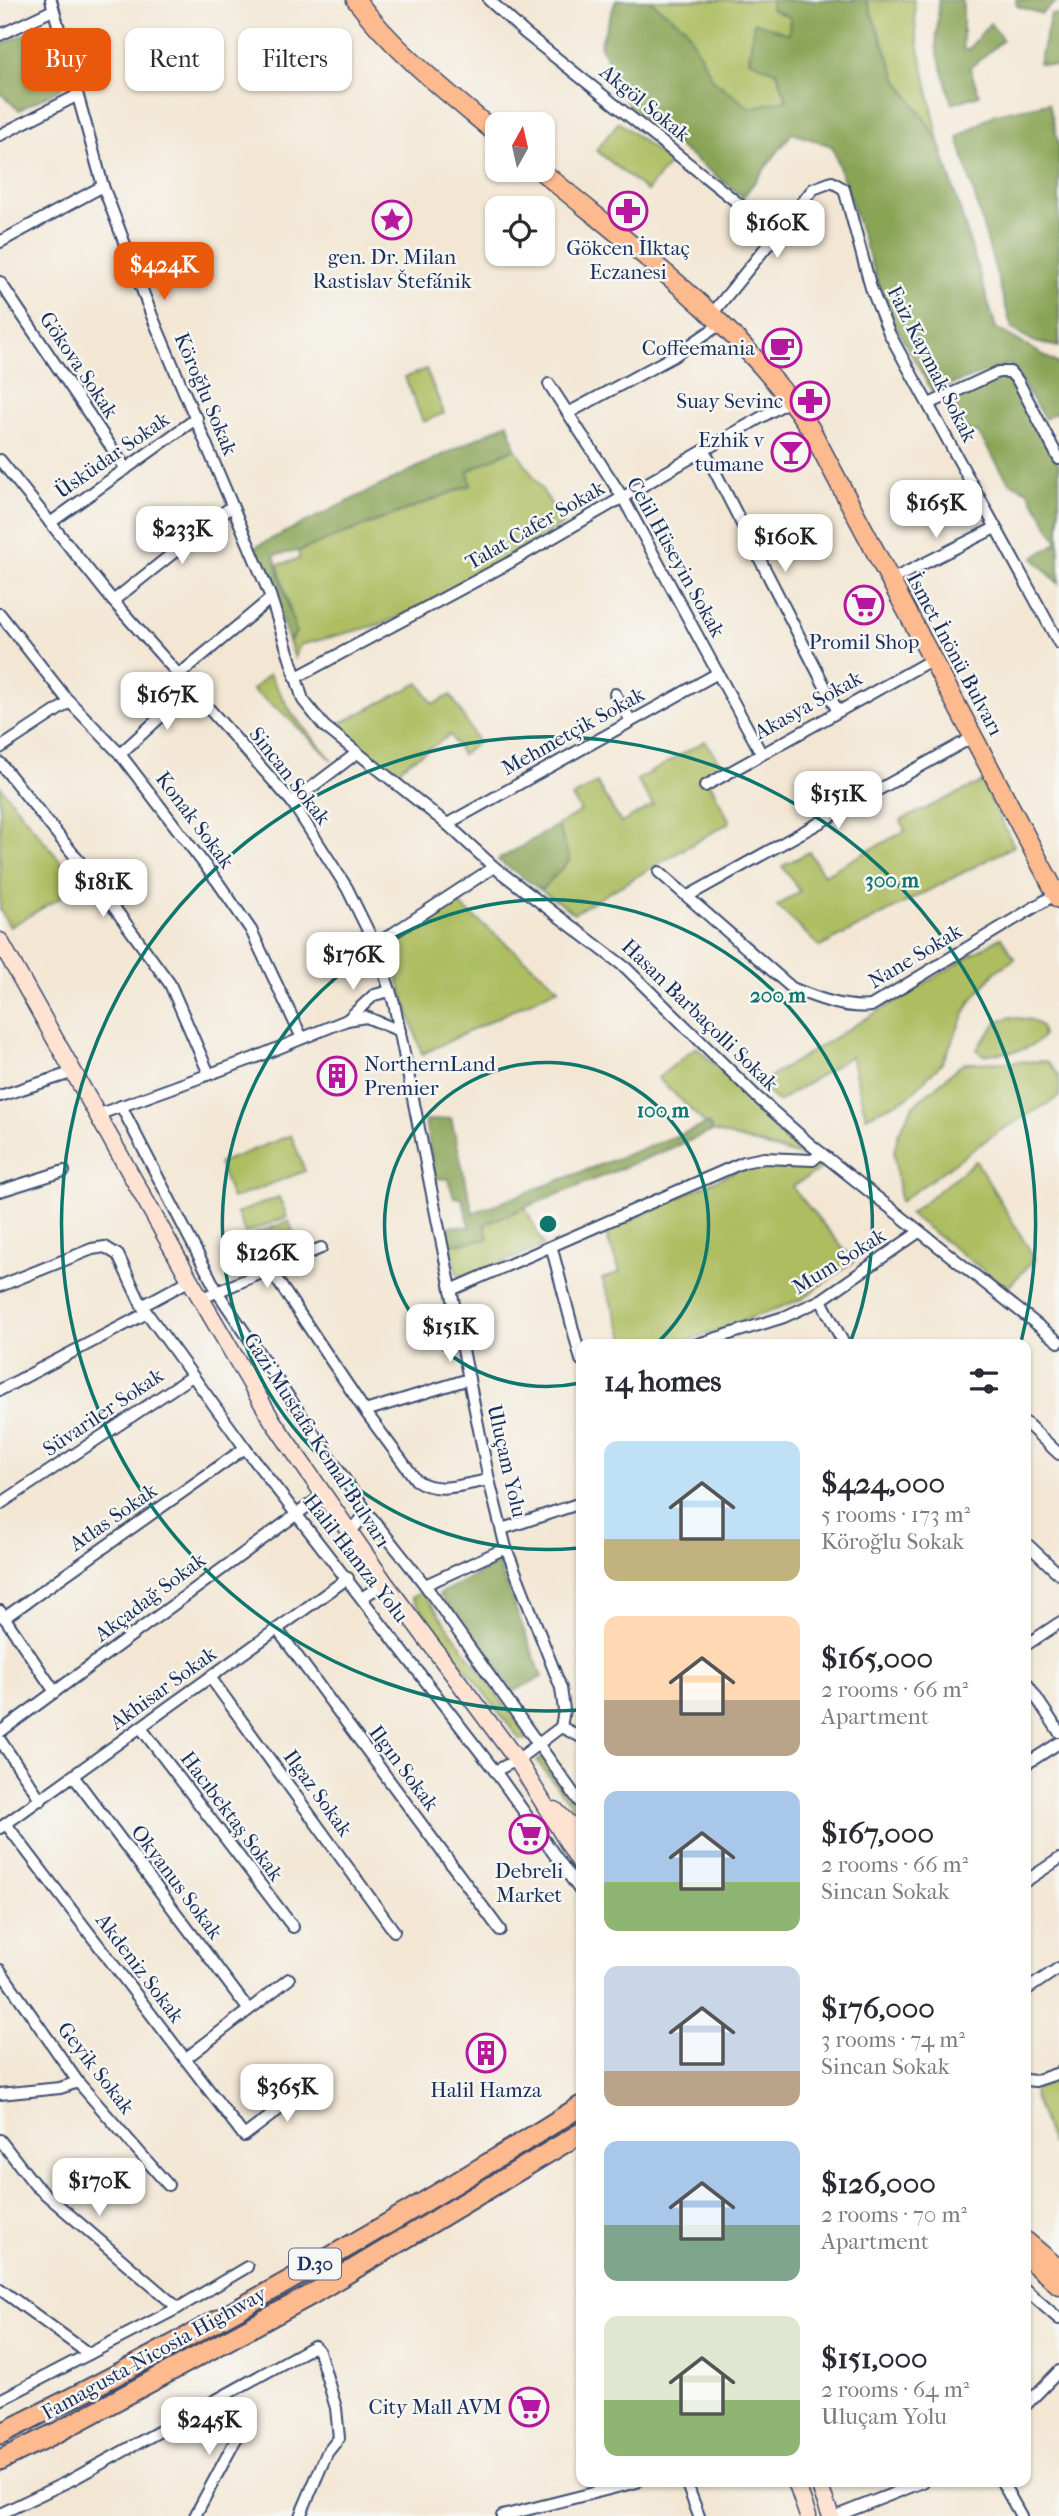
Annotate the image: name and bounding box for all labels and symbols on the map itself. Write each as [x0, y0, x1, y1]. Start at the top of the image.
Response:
street label: Akgöl Sokak [594, 59, 695, 147]
north arrow [485, 112, 555, 182]
pharmacy icon: Gökcen İlktaç Eczanesi [607, 190, 649, 232]
place icon: gen. Dr. Milan Rastislav Štefánik [371, 199, 413, 241]
pin: $160K [728, 201, 826, 260]
place label: Gökcen İlktaç Eczanesi [566, 236, 690, 284]
pin: $424K [115, 243, 213, 302]
place label: gen. Dr. Milan Rastislav Štefánik [312, 245, 472, 293]
street label: Faiz Kaymak Sokak [882, 282, 982, 446]
street label: Gökova Sokak [35, 307, 124, 423]
cafe icon: Coffeemania [761, 327, 803, 369]
street label: Köroğlu Sokak [169, 329, 243, 459]
place label: Coffeemania [642, 336, 755, 360]
pharmacy icon: Suay Sevinc [789, 380, 831, 422]
place label: Suay Sevinc [676, 389, 783, 413]
street label: Üsküdar Sokak [50, 407, 174, 503]
place label: Ezhik v tumane [695, 428, 764, 476]
bar icon: Ezhik v tumane [770, 431, 812, 473]
street label: Celil Hüseyin Sokak [622, 473, 730, 641]
street label: Talat Cafer Sokak [461, 475, 609, 575]
pin: $165K [887, 480, 985, 540]
pin: $233K [133, 506, 231, 566]
pin: $160K [736, 514, 834, 574]
street label: İsmet İnönü Bulvarı [902, 568, 1008, 740]
supermarket icon: Promil Shop [843, 584, 885, 626]
place label: Promil Shop [809, 630, 919, 654]
street label: Akasya Sokak [749, 665, 866, 745]
pin: $167K [118, 672, 216, 732]
street label: Mehmetçik Sokak [497, 682, 649, 780]
street label: Sincan Sokak [244, 722, 336, 830]
street label: Konak Sokak [151, 767, 239, 873]
pin: $151K [789, 772, 887, 831]
pin: $181K [54, 860, 152, 919]
text: 300 m [865, 868, 919, 892]
street label: Nane Sokak [864, 919, 966, 993]
pin: $176K [304, 932, 402, 992]
street label: Hasan Barbaçolli Sokak [617, 934, 783, 1096]
text: 200 m [750, 983, 807, 1007]
place label: NorthernLand Premier [364, 1052, 496, 1100]
building icon: NorthernLand Premier [316, 1055, 358, 1097]
text: 100 m [637, 1098, 690, 1122]
centre of rings [536, 1212, 560, 1236]
street label: Mum Sokak [788, 1223, 890, 1299]
pin: $126K [218, 1230, 316, 1290]
pin: $151K [401, 1304, 499, 1364]
street label: Gazi Mustafa Kemal Bulvarı [239, 1328, 395, 1552]
street label: Süvariler Sokak [38, 1363, 168, 1461]
street label: Uluçam Yolu [482, 1402, 532, 1520]
street label: Atlas Sokak [64, 1478, 162, 1556]
street label: Halil Hamza Yolu [298, 1489, 414, 1627]
street label: Akçadağ Sokak [89, 1547, 210, 1647]
street label: Akhisar Sokak [104, 1641, 221, 1735]
street label: Ilgın Sokak [364, 1721, 444, 1816]
street label: Ilgaz Sokak [279, 1745, 358, 1841]
street label: Hacıbektaş Sokak [175, 1746, 289, 1886]
supermarket icon: Debreli Market [508, 1813, 550, 1855]
street label: Okyanus Sokak [126, 1820, 228, 1944]
place label: Debreli Market [495, 1859, 563, 1907]
street label: Akdeniz Sokak [90, 1908, 189, 2028]
street label: Geyik Sokak [53, 2017, 139, 2119]
building icon: Halil Hamza [465, 2032, 507, 2074]
pin: $365K [238, 2064, 336, 2124]
place label: Halil Hamza [430, 2078, 542, 2102]
pin: $170K [50, 2158, 148, 2218]
road number: D.30 [289, 2248, 341, 2280]
street label: Famagusta-Nicosia Highway [38, 2281, 271, 2425]
supermarket icon: City Mall AVM [508, 2386, 550, 2428]
place label: City Mall AVM [368, 2395, 502, 2419]
pin: $245K [160, 2398, 258, 2457]

